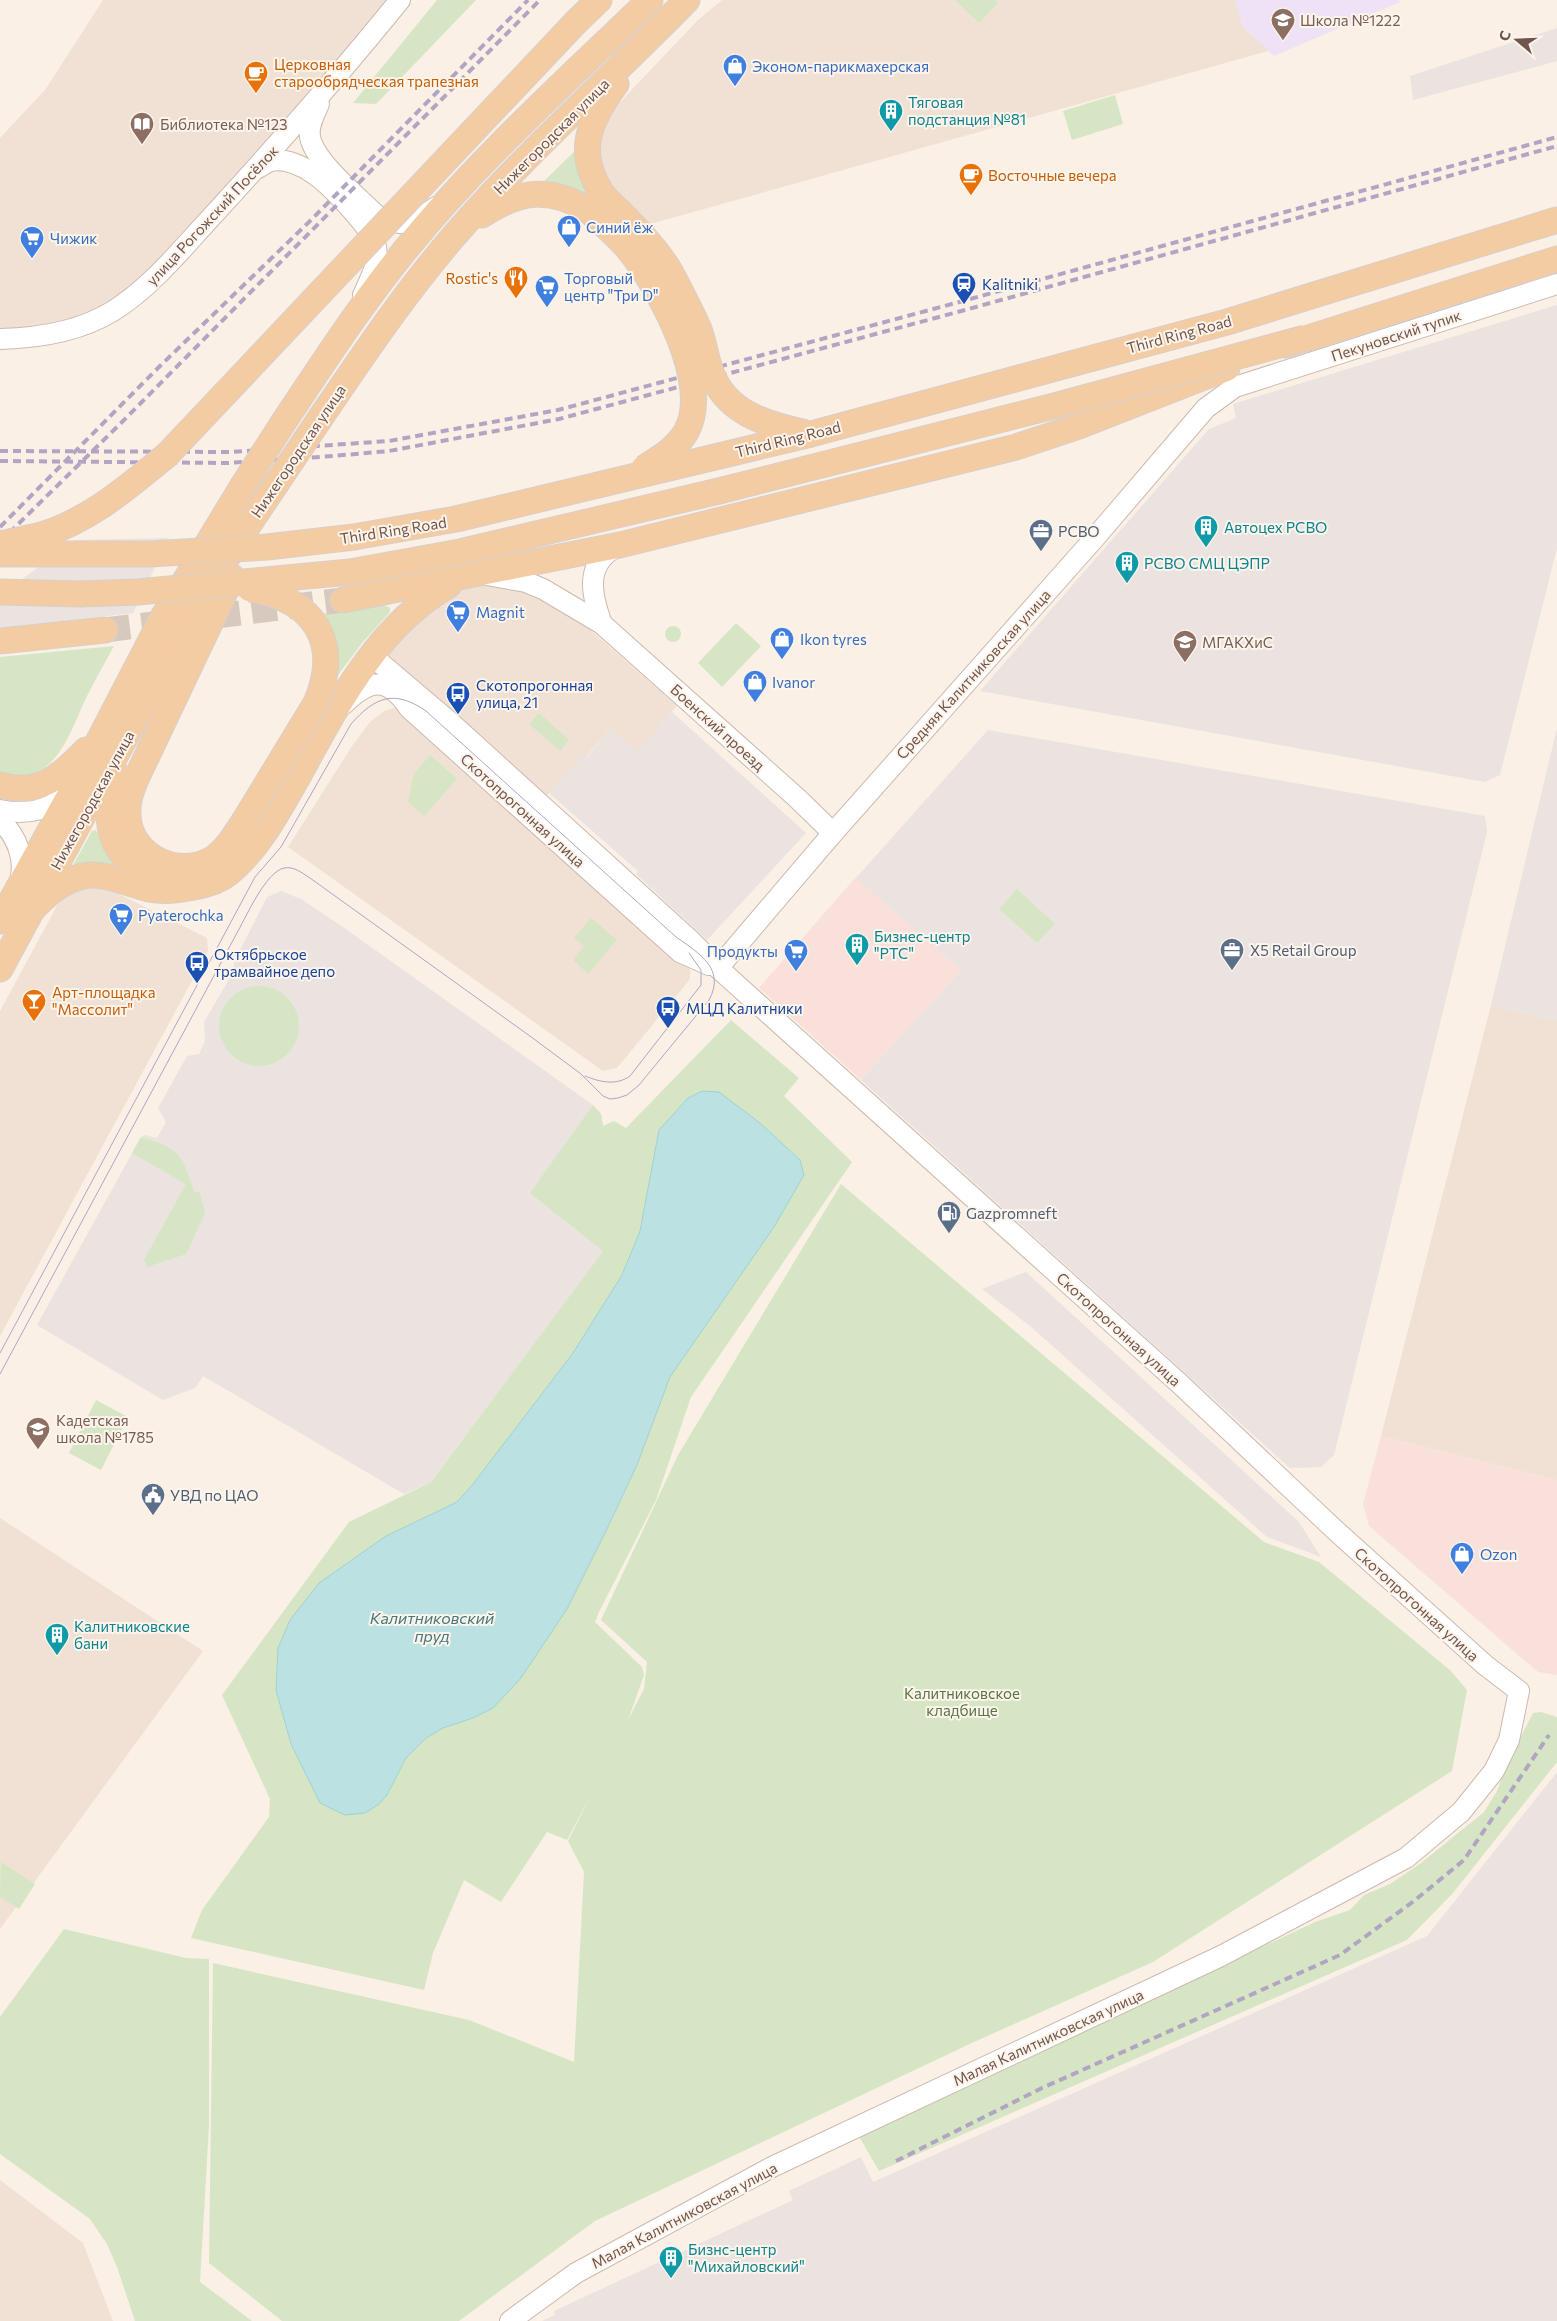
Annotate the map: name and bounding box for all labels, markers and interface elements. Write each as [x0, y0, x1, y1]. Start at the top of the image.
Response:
school or university icon: Школа №1222 [1270, 7, 1296, 41]
place label: Школа №1222 [1300, 11, 1400, 29]
north arrow [1492, 15, 1542, 65]
text: С [1495, 28, 1514, 43]
shop icon: Эконом-парикмахерская [722, 53, 748, 87]
place label: Церковная старообрядческая трапезная [274, 55, 479, 90]
place label: Эконом-парикмахерская [752, 57, 929, 75]
cafe icon: Церковная старообрядческая трапезная [243, 60, 269, 94]
street label: Нижегородская улица [489, 74, 613, 198]
place label: Тяговая подстанция №81 [908, 93, 1026, 128]
building icon: Тяговая подстанция №81 [878, 98, 904, 132]
library icon: Библиотека №123 [129, 111, 155, 145]
place label: Библиотека №123 [160, 115, 288, 133]
street label: улица Рогожский Посёлок [142, 141, 282, 289]
cafe icon: Восточные вечера [958, 162, 984, 196]
place label: Восточные вечера [988, 166, 1116, 184]
shop icon: Синий ёж [556, 214, 582, 248]
place label: Синий ёж [586, 218, 653, 236]
supermarket icon: Чижик [19, 225, 45, 259]
place label: Чижик [50, 229, 97, 247]
restaurant icon: Rostic's [503, 265, 529, 299]
place label: Rostic's [446, 269, 498, 287]
place label: Торговый центр "Три D" [564, 269, 659, 304]
station icon: Kalitniki [951, 271, 977, 305]
supermarket icon: Торговый центр "Три D" [534, 274, 560, 308]
place label: Kalitniki [982, 275, 1038, 293]
street label: Пекуновский тупик [1329, 305, 1463, 365]
street label: Third Ring Road [1125, 311, 1233, 357]
street label: Нижегородская улица [247, 381, 349, 521]
street label: Third Ring Road [733, 417, 843, 461]
street label: Third Ring Road [338, 513, 448, 547]
building icon: Автоцех РСВО [1193, 514, 1219, 548]
office icon: РСВО [1028, 518, 1054, 552]
place label: Автоцех РСВО [1224, 518, 1327, 536]
place label: РСВО [1058, 522, 1100, 540]
building icon: РСВО СМЦ ЦЭПР [1114, 550, 1140, 584]
place label: РСВО СМЦ ЦЭПР [1144, 554, 1270, 572]
street label: Средняя Калитниковская улица [892, 586, 1054, 762]
supermarket icon: Magnit [445, 599, 471, 633]
place label: Magnit [476, 603, 525, 621]
shop icon: Ikon tyres [769, 626, 795, 660]
school or university icon: МГАКХиС [1172, 629, 1198, 663]
place label: Ikon tyres [800, 630, 867, 648]
place label: МГАКХиС [1202, 633, 1273, 651]
shop icon: Ivanor [742, 669, 768, 703]
place label: Ivanor [772, 673, 815, 691]
place label: Скотопрогонная улица, 21 [476, 676, 593, 711]
street label: Боенский проезд [667, 680, 769, 774]
bus stop icon: Скотопрогонная улица, 21 [445, 681, 471, 715]
street label: Нижегородская улица [46, 727, 138, 873]
street label: Скотопрогонная улица [457, 749, 589, 871]
supermarket icon: Pyaterochka [108, 902, 134, 936]
place label: Pyaterochka [138, 906, 224, 924]
place label: Бизнес-центр "РТС" [874, 927, 970, 962]
building icon: Бизнес-центр "РТС" [844, 932, 870, 966]
office icon: X5 Retail Group [1219, 937, 1245, 971]
supermarket icon: Продукты [783, 938, 809, 972]
place label: X5 Retail Group [1250, 941, 1357, 959]
place label: Продукты [707, 942, 778, 960]
place label: Октябрьское трамвайное депо [214, 945, 335, 980]
bus stop icon: Октябрьское трамвайное депо [184, 950, 210, 984]
place label: Арт-площадка "Массолит" [52, 983, 156, 1018]
bar icon: Арт-площадка "Массолит" [21, 988, 47, 1022]
bus stop icon: МЦД Калитники [655, 995, 681, 1029]
place label: МЦД Калитники [686, 999, 803, 1017]
fuel station icon: Gazpromneft [936, 1200, 962, 1234]
place label: Gazpromneft [966, 1204, 1057, 1222]
street label: Скотопрогонная улица [1053, 1268, 1185, 1390]
place label: Кадетская школа №1785 [56, 1411, 154, 1446]
school or university icon: Кадетская школа №1785 [25, 1416, 51, 1450]
public building icon: УВД по ЦАО [140, 1482, 166, 1516]
place label: УВД по ЦАО [170, 1486, 258, 1504]
shop icon: Ozon [1449, 1541, 1475, 1575]
street label: Скотопрогонная улица [1351, 1543, 1483, 1665]
place label: Ozon [1480, 1545, 1517, 1563]
water label: Калитниковский пруд [370, 1608, 494, 1645]
place label: Калитниковские бани [74, 1617, 190, 1652]
building icon: Калитниковские бани [44, 1622, 70, 1656]
park label: Калитниковское кладбище [904, 1684, 1020, 1719]
street label: Малая Калитниковская улица [950, 1985, 1146, 2089]
street label: Малая Калитниковская улица [588, 2158, 780, 2272]
place label: Бизнс-центр "Михайловский" [688, 2240, 805, 2275]
building icon: Бизнс-центр "Михайловский" [658, 2245, 684, 2279]

